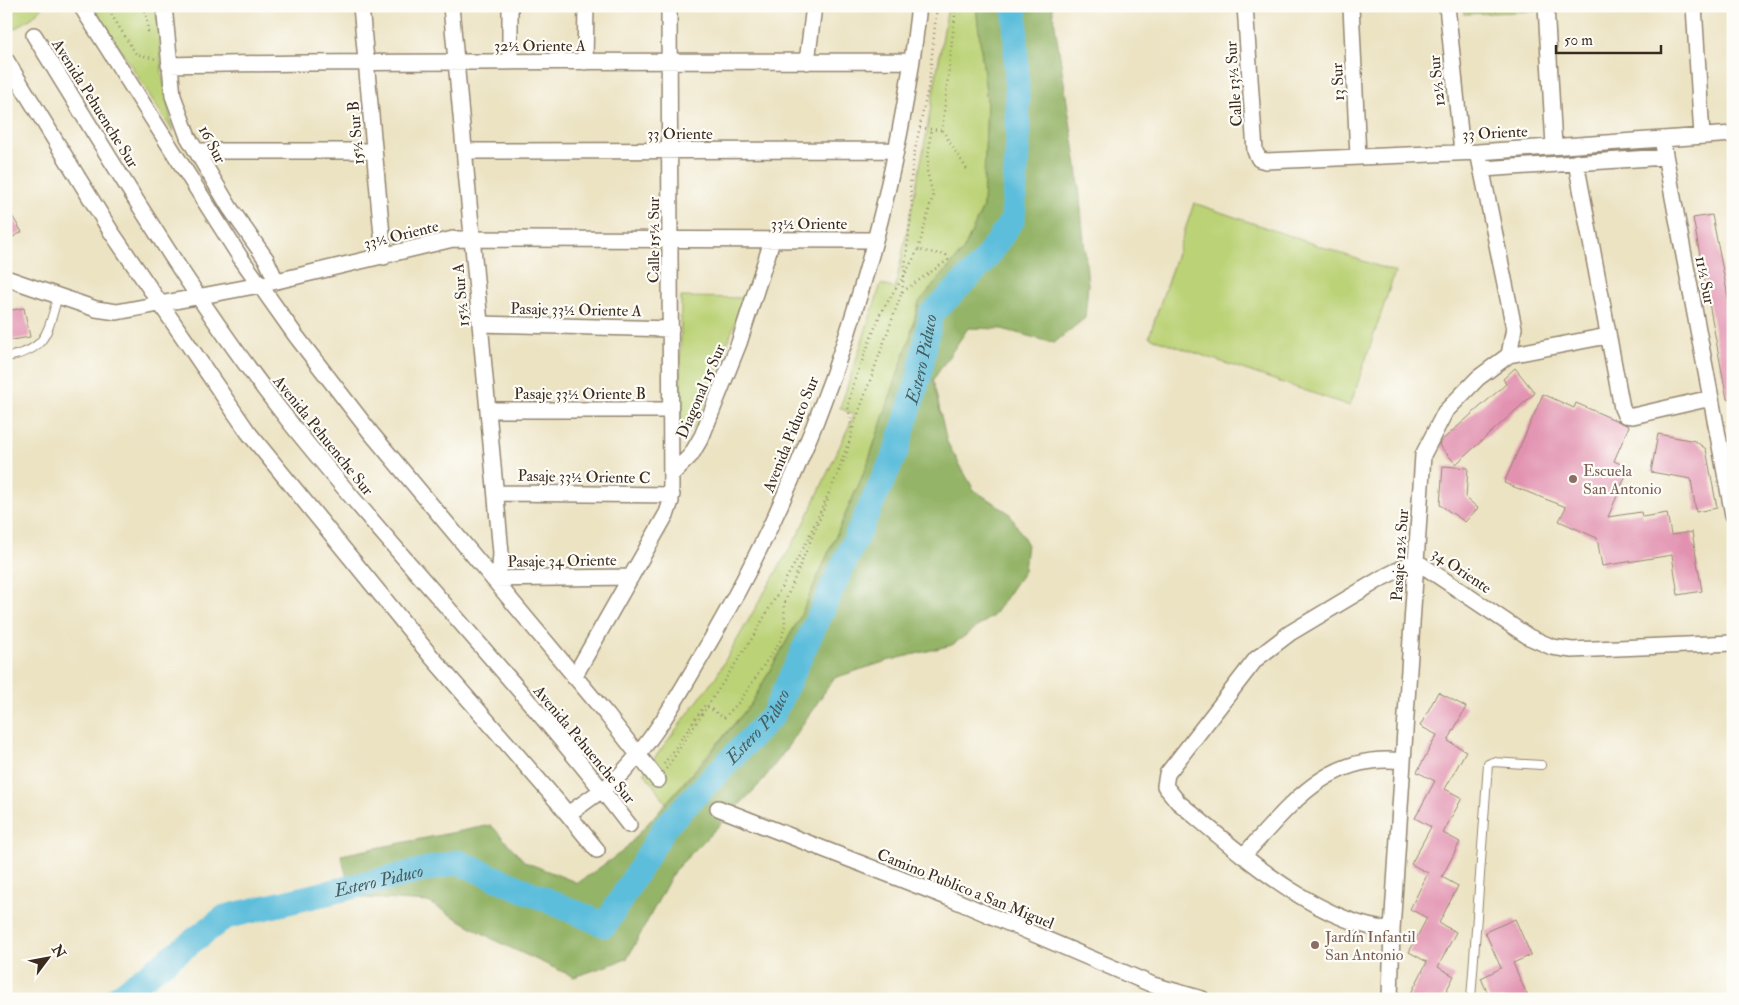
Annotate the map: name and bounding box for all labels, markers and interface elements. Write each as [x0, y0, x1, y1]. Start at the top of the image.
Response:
scale bar [1556, 22, 1662, 54]
text: 50 m [1564, 31, 1593, 50]
street label: Avenida Pehuenche Sur [47, 34, 143, 172]
street label: 32½ Oriente A [494, 36, 586, 56]
street label: Calle 13½ Sur [1221, 40, 1247, 127]
street label: 12½ Sur [1424, 54, 1450, 107]
street label: 13 Sur [1327, 62, 1349, 102]
street label: 15½ Sur B [343, 100, 369, 166]
street label: 33 Oriente [1462, 121, 1529, 145]
street label: 16 Sur [194, 122, 230, 167]
street label: 33 Oriente [647, 124, 713, 144]
street label: Calle 15½ Sur [644, 197, 664, 283]
street label: 33½ Oriente [771, 214, 848, 234]
street label: 33½ Oriente [362, 216, 441, 254]
street label: 11½ Sur [1691, 254, 1720, 306]
street label: 15½ Sur A [448, 262, 474, 327]
street label: Pasaje 33½ Oriente A [510, 299, 642, 321]
water label: Estero Piduco [900, 312, 943, 408]
street label: Diagonal 15 Sur [672, 341, 730, 442]
street label: Avenida Pehuenche Sur [268, 371, 378, 500]
street label: Avenida Piduco Sur [758, 373, 823, 496]
street label: Pasaje 33½ Oriente B [514, 384, 646, 404]
place label: Escuela San Antonio [1583, 461, 1662, 499]
street label: Pasaje 33½ Oriente C [517, 466, 651, 488]
marker: Escuela San Antonio [1567, 473, 1579, 485]
street label: Pasaje 12½ Sur [1387, 508, 1413, 602]
street label: 34 Oriente [1428, 544, 1495, 598]
street label: Pasaje 34 Oriente [507, 550, 617, 572]
street label: Avenida Pehuenche Sur [528, 681, 640, 808]
water label: Estero Piduco [720, 685, 796, 770]
street label: Camino Publico a San Miguel [874, 844, 1057, 934]
water label: Estero Piduco [331, 860, 426, 903]
place label: Jardín Infantil San Antonio [1324, 927, 1416, 965]
north arrow [22, 932, 72, 982]
marker: Jardín Infantil San Antonio [1309, 939, 1321, 951]
text: N [48, 941, 69, 962]

